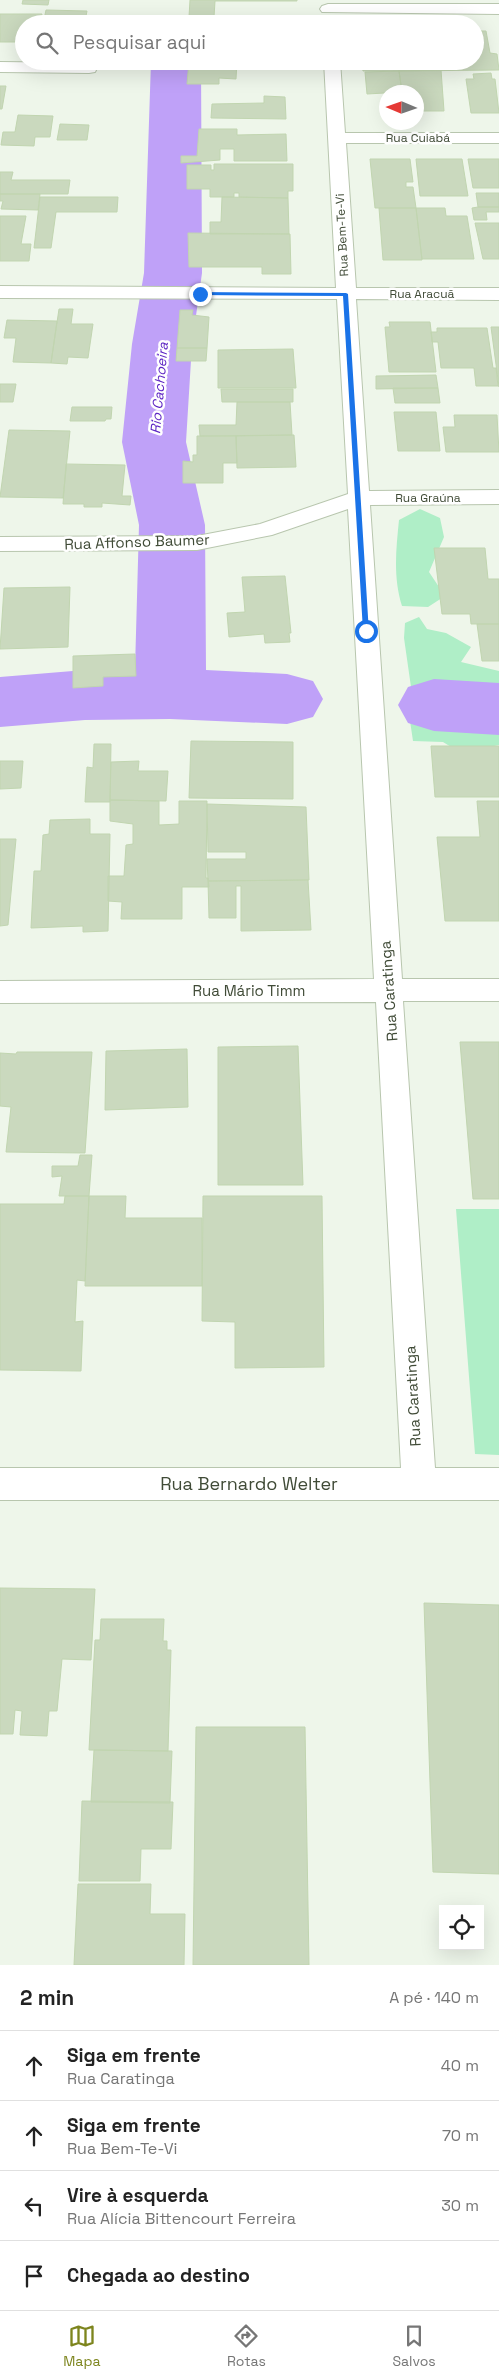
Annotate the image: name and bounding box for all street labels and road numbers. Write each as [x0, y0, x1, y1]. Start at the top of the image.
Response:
street label: Rua Cuiabá [386, 130, 450, 146]
street label: Rua Bem-Te-Vi [332, 193, 352, 277]
street label: Rua Aracuã [390, 286, 454, 302]
street label: Rua Graúna [395, 490, 461, 506]
street label: Rua Affonso Baumer [64, 529, 210, 554]
street label: Rua Caratinga [375, 940, 401, 1042]
street label: Rua Mário Timm [193, 981, 305, 1000]
street label: Rua Caratinga [400, 1345, 425, 1447]
street label: Rua Bernardo Welter [160, 1472, 338, 1495]

